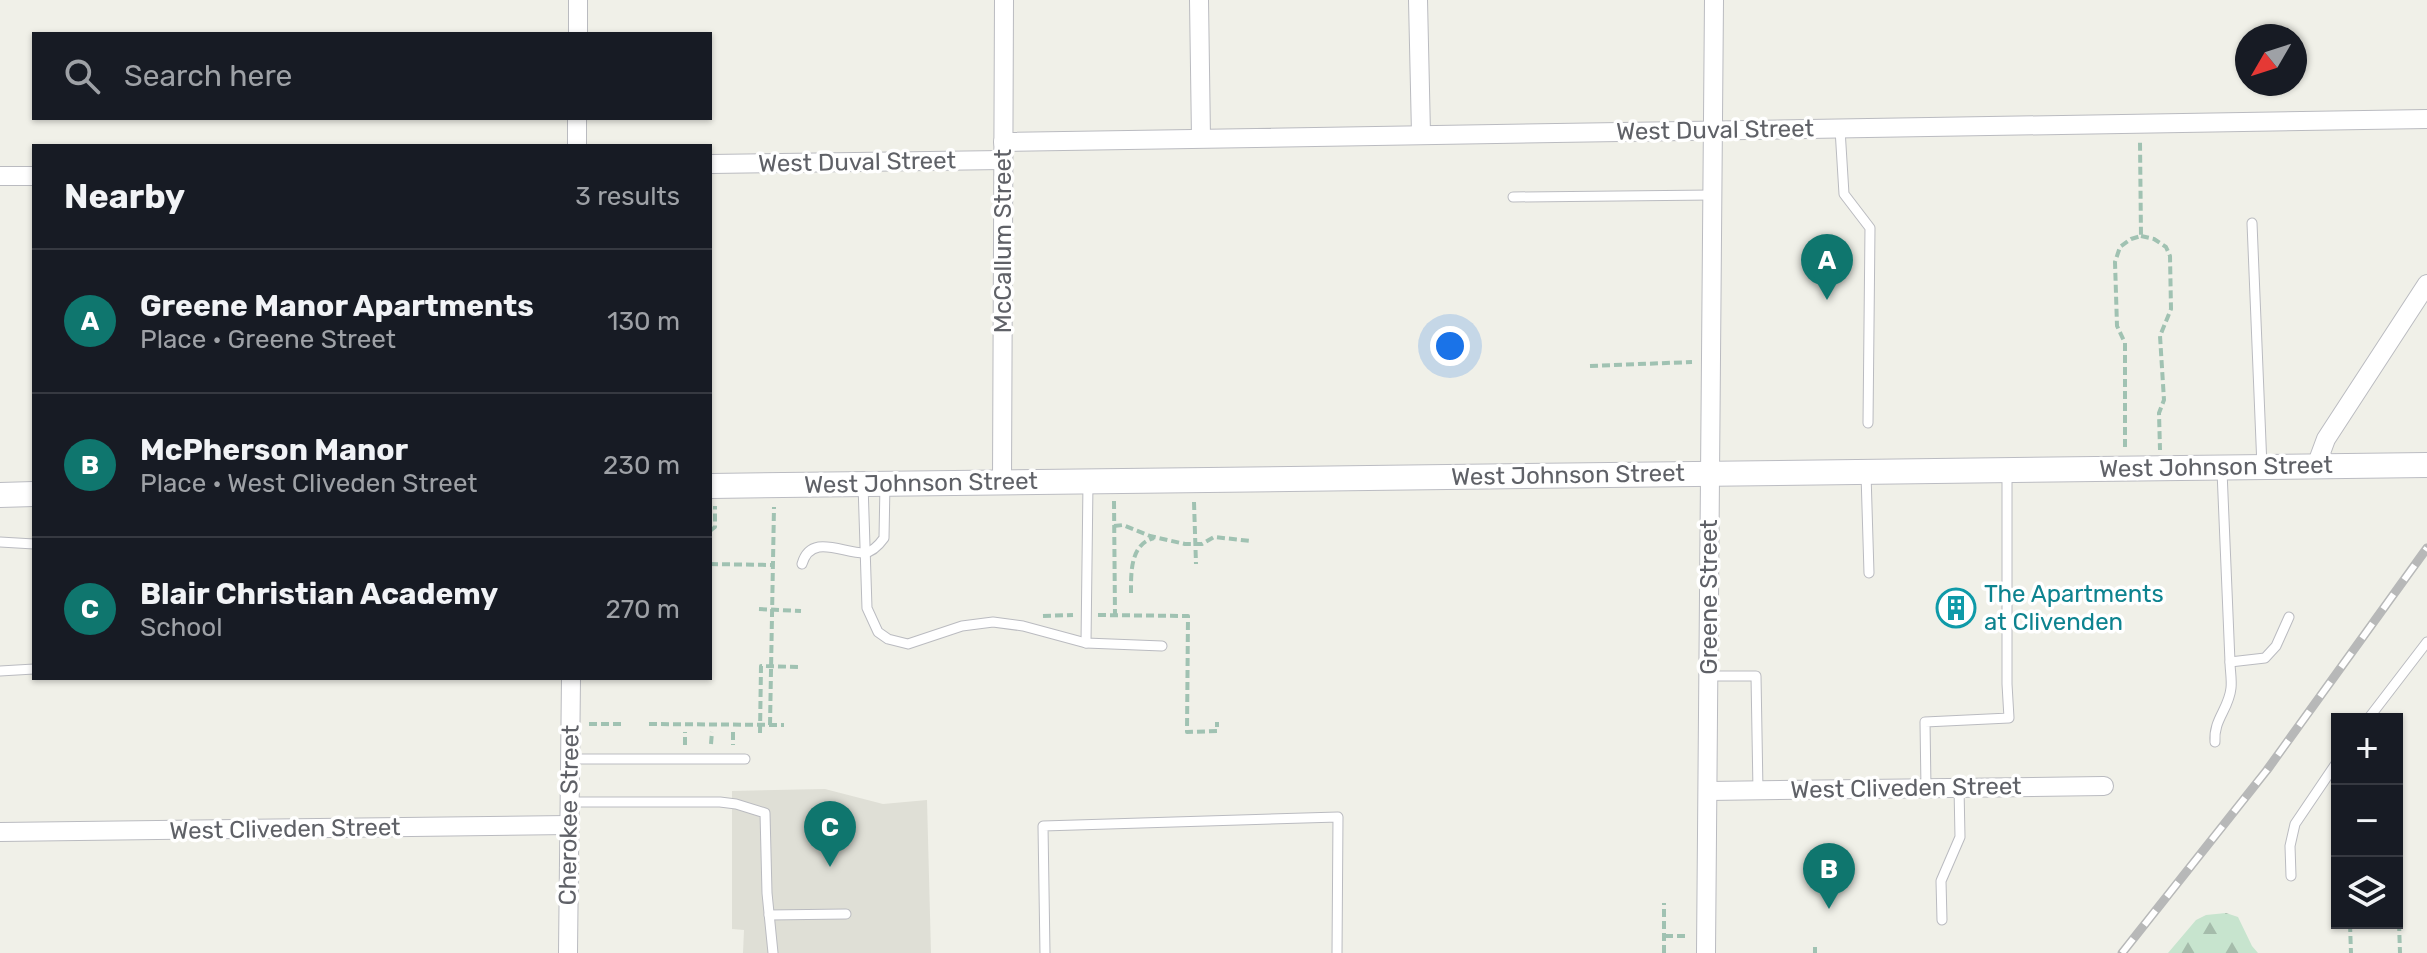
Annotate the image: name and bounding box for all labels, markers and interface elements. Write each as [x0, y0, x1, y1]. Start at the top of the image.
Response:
north arrow [2235, 24, 2307, 96]
search box [32, 32, 712, 120]
icon: search [60, 54, 104, 98]
text: Search here [124, 58, 292, 94]
street label: West Duval Street [1616, 114, 1814, 146]
street label: West Duval Street [758, 146, 956, 178]
street label: McCallum Street [989, 149, 1017, 333]
text: Nearby [64, 176, 185, 217]
text: 3 results [575, 181, 680, 212]
pin: A [1801, 234, 1853, 300]
text: Greene Manor Apartments [140, 288, 534, 324]
text: A [81, 306, 99, 337]
text: 130 m [607, 306, 680, 337]
text: Place · Greene Street [140, 324, 396, 355]
your location [1430, 326, 1470, 366]
text: McPherson Manor [140, 432, 408, 468]
text: B [81, 450, 99, 481]
text: 230 m [603, 450, 680, 481]
street label: West Johnson Street [2099, 451, 2333, 483]
street label: West Johnson Street [1451, 459, 1685, 491]
street label: West Johnson Street [804, 467, 1038, 499]
text: Place · West Cliveden Street [140, 468, 478, 499]
street label: Greene Street [1695, 519, 1723, 675]
text: Blair Christian Academy [140, 576, 498, 612]
place label: The Apartments at Clivenden [1984, 580, 2164, 636]
building icon: The Apartments at Clivenden [1935, 587, 1977, 629]
text: C [81, 594, 99, 625]
text: 270 m [605, 594, 680, 625]
text: School [140, 612, 223, 643]
map controls [2331, 713, 2403, 929]
button: + [2331, 713, 2403, 785]
street label: Cherokee Street [553, 724, 585, 906]
street label: West Cliveden Street [1790, 772, 2022, 804]
button: − [2331, 785, 2403, 857]
pin: C [804, 801, 856, 867]
street label: West Cliveden Street [169, 813, 401, 845]
pin: B [1803, 843, 1855, 909]
button: layers [2331, 857, 2403, 929]

